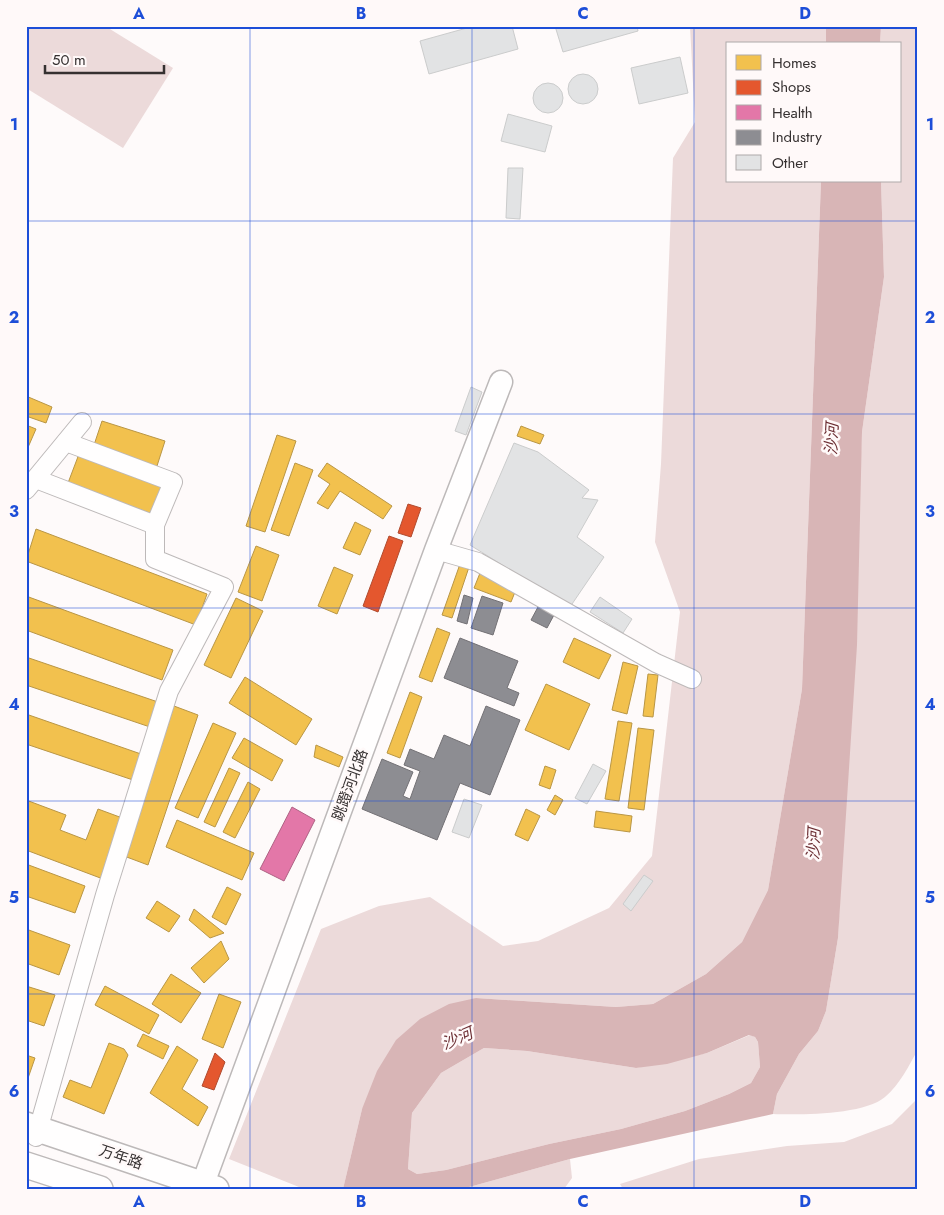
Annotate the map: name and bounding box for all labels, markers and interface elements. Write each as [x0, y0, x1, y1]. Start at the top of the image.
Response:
text: A [132, 2, 145, 25]
text: B [356, 2, 366, 25]
text: C [577, 2, 589, 25]
text: D [799, 2, 811, 25]
scale bar [45, 42, 164, 74]
legend [726, 42, 902, 182]
text: 50 m [52, 49, 86, 71]
text: Homes [772, 52, 816, 74]
text: Shops [772, 76, 811, 98]
text: Health [772, 102, 813, 124]
text: 1 [10, 113, 18, 136]
text: 1 [926, 113, 934, 136]
text: Industry [772, 126, 822, 148]
text: Other [772, 152, 809, 174]
text: 2 [9, 306, 19, 329]
text: 2 [925, 306, 935, 329]
water label: 沙河 [819, 419, 844, 456]
text: 3 [9, 500, 19, 523]
text: 3 [925, 500, 935, 523]
text: 4 [8, 693, 20, 716]
text: 4 [924, 693, 936, 716]
street label: 跳蹬河北路 [327, 746, 373, 824]
water label: 沙河 [801, 824, 826, 861]
text: 5 [9, 886, 19, 909]
text: 5 [925, 886, 935, 909]
water label: 沙河 [438, 1020, 479, 1055]
text: 6 [9, 1080, 19, 1103]
text: 6 [925, 1080, 935, 1103]
street label: 万年路 [96, 1139, 146, 1175]
text: A [132, 1190, 145, 1213]
text: B [356, 1190, 366, 1213]
text: C [577, 1190, 589, 1213]
text: D [799, 1190, 811, 1213]

